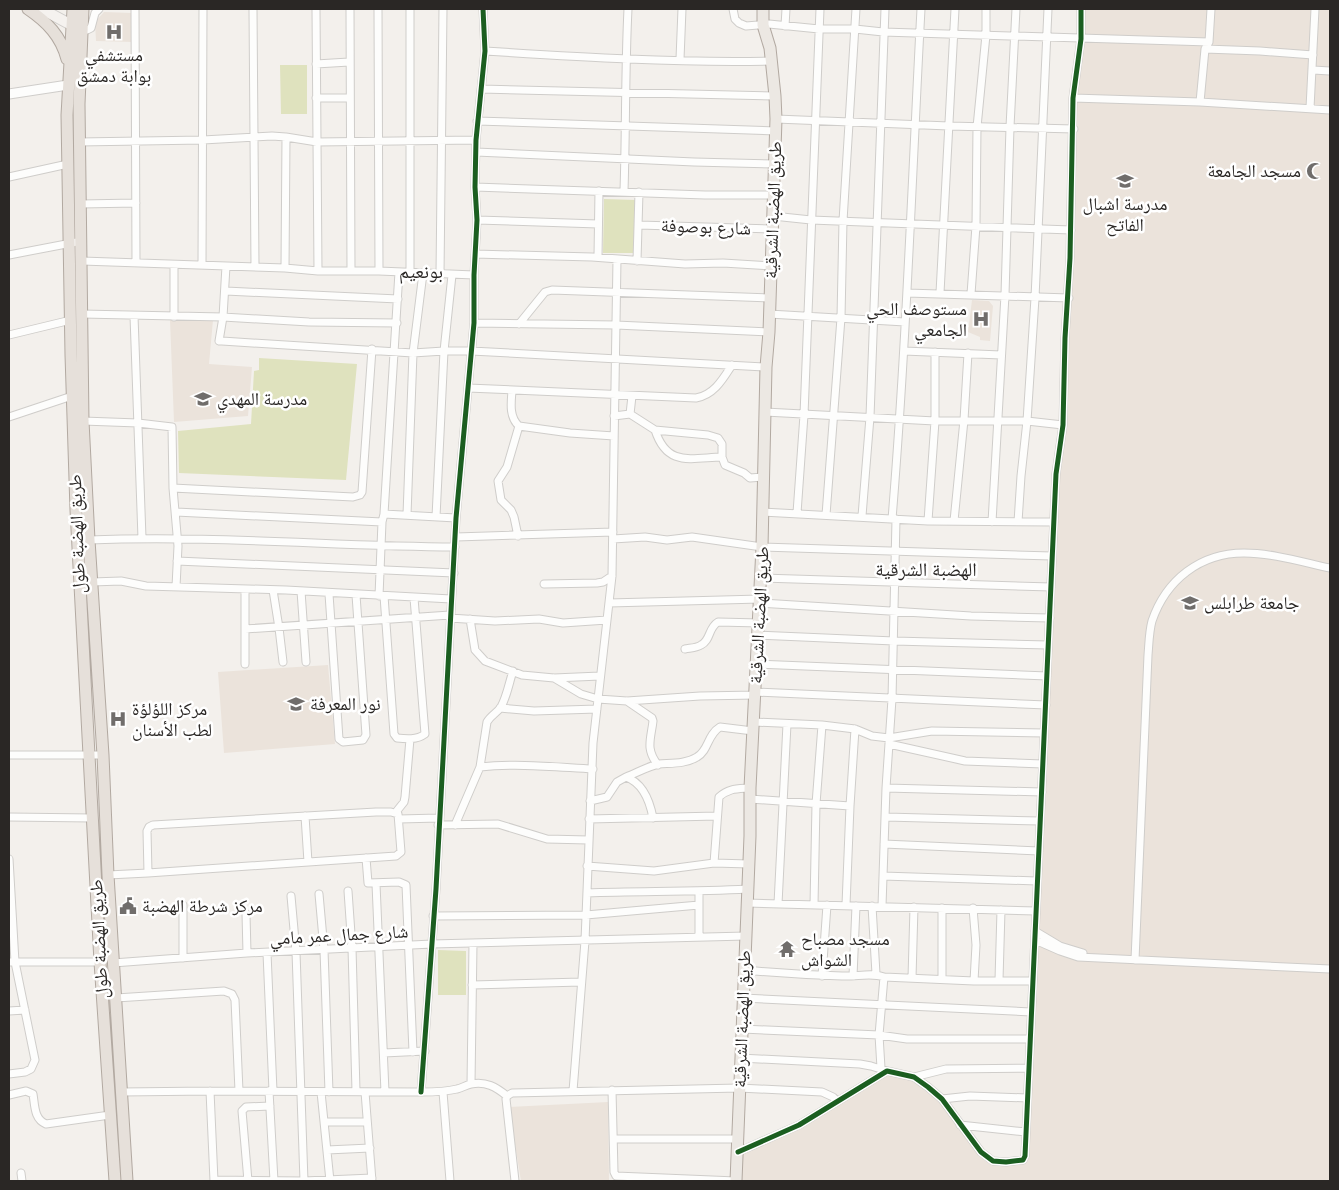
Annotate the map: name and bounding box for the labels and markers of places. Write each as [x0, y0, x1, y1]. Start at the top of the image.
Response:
hospital icon: مستشفي بوابة دمشق [104, 22, 124, 42]
place label: مستشفي بوابة دمشق [77, 42, 151, 87]
place label: مسجد الجامعة [1207, 158, 1301, 182]
mosque icon: مسجد الجامعة [1305, 161, 1325, 181]
school or university icon: مدرسة اشبال الفاتح [1115, 171, 1135, 191]
place label: مدرسة اشبال الفاتح [1083, 191, 1167, 237]
place label: مستوصف الحي الجامعي [866, 296, 967, 345]
hospital icon: مستوصف الحي الجامعي [971, 309, 991, 329]
place label: مدرسة المهدي [217, 386, 307, 414]
school or university icon: مدرسة المهدي [193, 389, 213, 409]
place label: جامعة طرابلس [1204, 590, 1299, 614]
school or university icon: جامعة طرابلس [1180, 593, 1200, 613]
place label: نور المعرفة [310, 691, 381, 715]
school or university icon: نور المعرفة [286, 694, 306, 714]
place label: مركز اللؤلؤة لطب الأسنان [132, 696, 212, 741]
hospital icon: مركز اللؤلؤة لطب الأسنان [108, 709, 128, 729]
place label: مركز شرطة الهضبة [142, 893, 263, 917]
public building icon: مركز شرطة الهضبة [118, 896, 138, 916]
place label: مسجد مصباح الشواش [801, 926, 890, 971]
temple icon: مسجد مصباح الشواش [777, 939, 797, 959]

